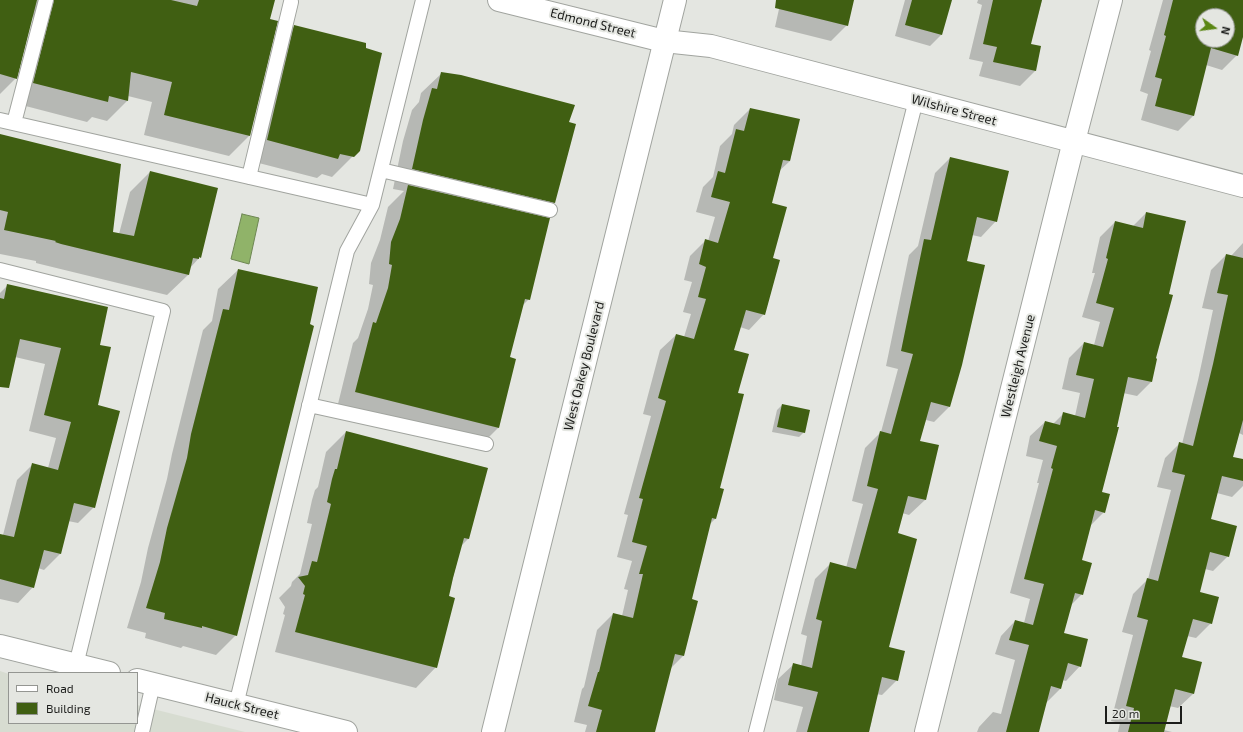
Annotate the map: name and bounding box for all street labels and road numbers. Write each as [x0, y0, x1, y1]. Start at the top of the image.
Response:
street label: Edmond Street [549, 5, 637, 41]
street label: Wilshire Street [910, 91, 998, 129]
street label: West Oakey Boulevard [560, 300, 608, 432]
street label: Westleigh Avenue [998, 313, 1038, 419]
street label: Hauck Street [204, 689, 280, 723]

